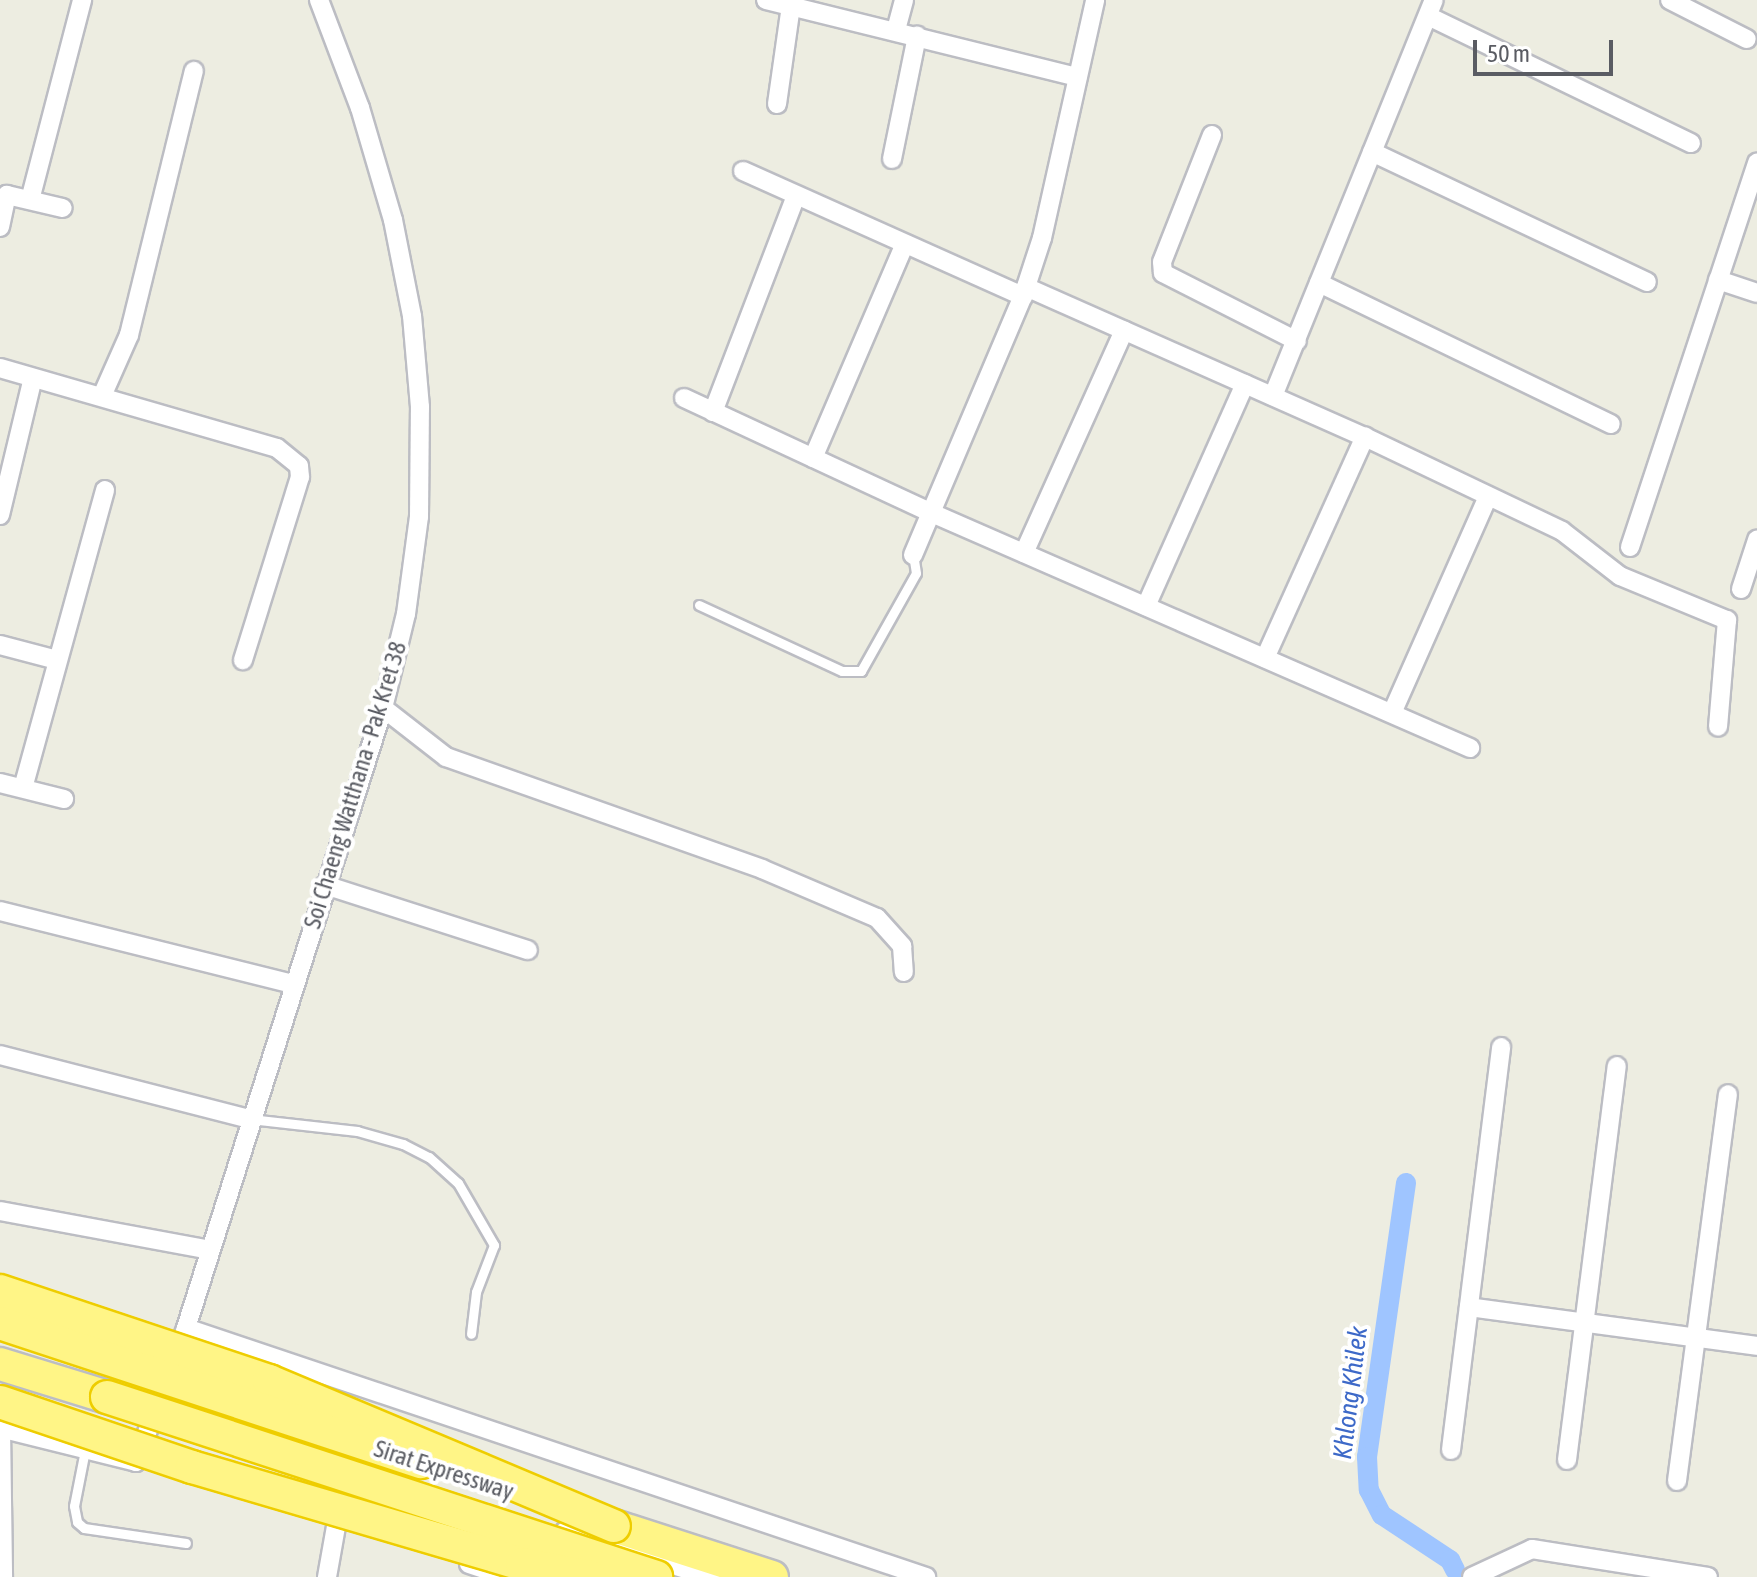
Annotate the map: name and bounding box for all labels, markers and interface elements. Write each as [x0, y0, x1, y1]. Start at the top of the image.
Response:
scale bar [1477, 24, 1617, 74]
text: 50 m [1487, 40, 1530, 67]
street label: Soi Chaeng Watthana - Pak Kret 38 [298, 638, 412, 932]
water label: Khlong Khilek [1327, 1325, 1375, 1461]
street label: Sirat Expressway [371, 1434, 517, 1506]

